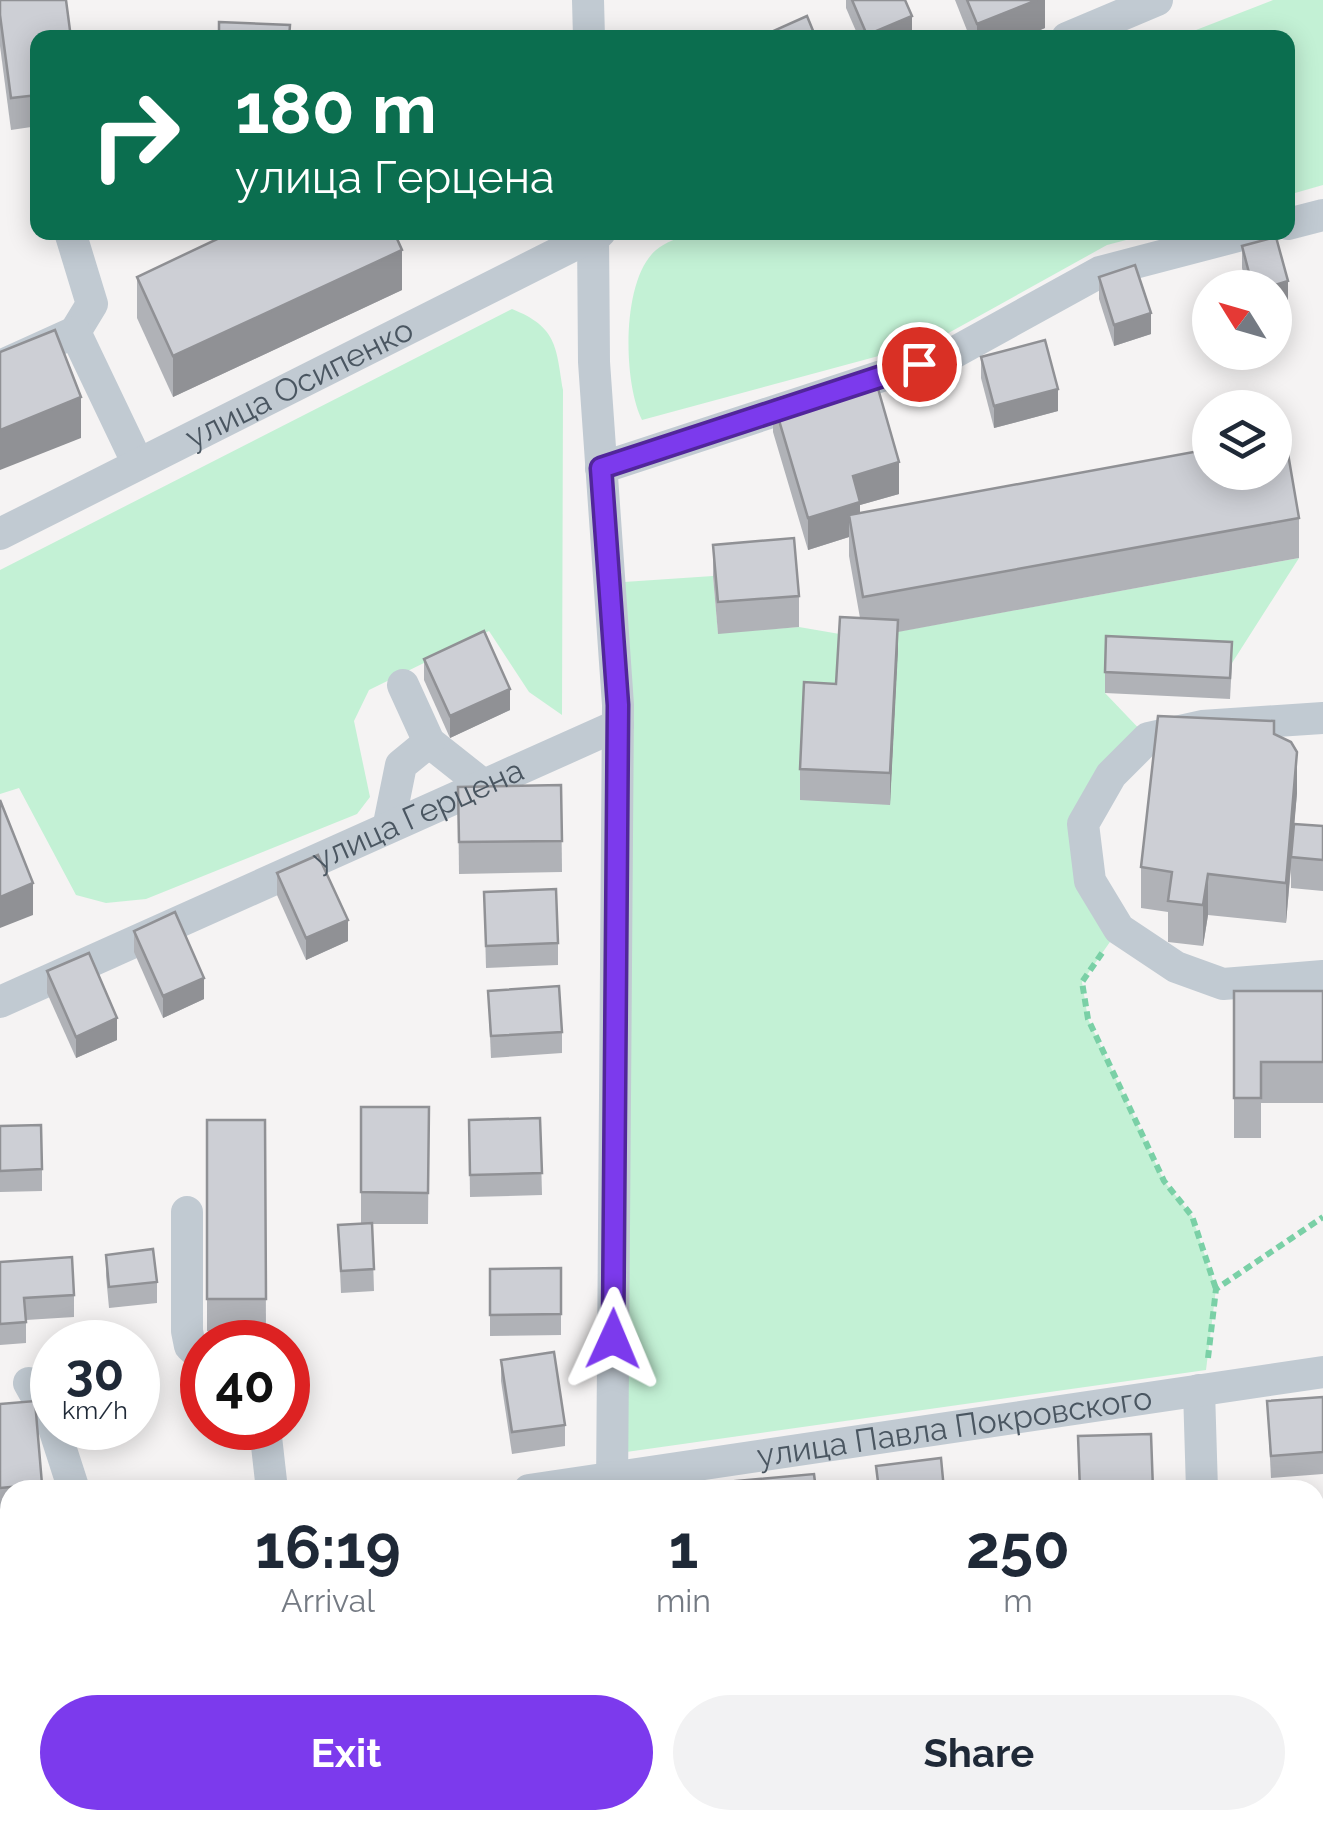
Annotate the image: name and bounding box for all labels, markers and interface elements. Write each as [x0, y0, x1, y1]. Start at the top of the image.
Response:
text: 180 m [235, 67, 437, 149]
icon: right [70, 70, 200, 200]
text: улица Герцена [235, 151, 554, 204]
north arrow [1192, 270, 1292, 370]
map controls [1192, 270, 1292, 490]
street label: улица Осипенко [179, 310, 419, 456]
pin [877, 322, 962, 407]
icon: arrive [892, 337, 947, 392]
button: layers [1192, 390, 1292, 490]
street label: улица Герцена [306, 751, 529, 878]
position arrow [561, 1287, 665, 1391]
speed limit sign: 40 [180, 1320, 310, 1450]
text: 30 [66, 1343, 124, 1402]
street label: улица Павла Покровского [754, 1379, 1154, 1474]
text: km/h [62, 1395, 128, 1425]
text: 16:19 [255, 1512, 401, 1582]
text: 1 [669, 1512, 698, 1582]
text: 250 [966, 1512, 1070, 1582]
text: Arrival [281, 1582, 375, 1619]
text: min [656, 1582, 711, 1619]
text: m [1003, 1582, 1033, 1619]
button: Exit [40, 1695, 653, 1810]
button: Share [673, 1695, 1285, 1810]

